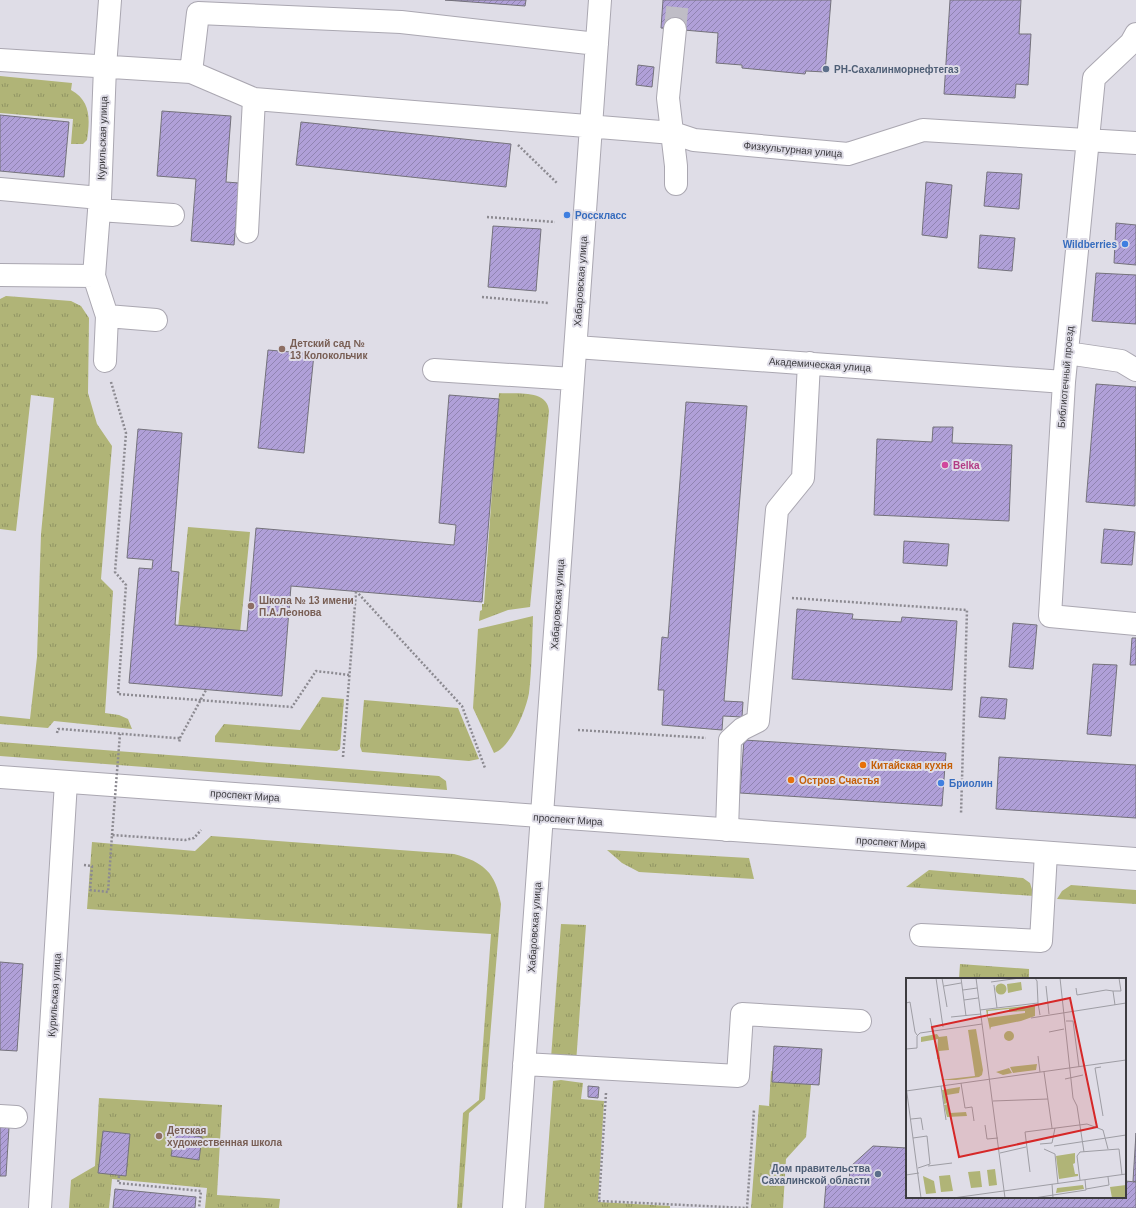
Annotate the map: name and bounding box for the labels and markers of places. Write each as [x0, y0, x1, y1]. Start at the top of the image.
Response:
marker: РН-Сахалинморнефтегаз [821, 64, 831, 74]
place label: РН-Сахалинморнефтегаз [834, 64, 959, 75]
marker: Росскласс [562, 210, 572, 220]
place label: Росскласс [575, 210, 627, 221]
place label: Wildberries [1063, 239, 1117, 250]
marker: Wildberries [1120, 239, 1130, 249]
place label: Детский сад № 13 Колокольчик [290, 338, 369, 361]
marker: Детский сад № 13 Колокольчик [277, 344, 287, 354]
marker: Belka [940, 460, 950, 470]
place label: Belka [953, 460, 980, 471]
place label: Школа № 13 имени П.А.Леонова [259, 595, 354, 618]
marker: Школа № 13 имени П.А.Леонова [246, 601, 256, 611]
marker: Китайская кухня [858, 760, 868, 770]
place label: Китайская кухня [871, 760, 953, 771]
marker: Остров Счастья [786, 775, 796, 785]
place label: Остров Счастья [799, 775, 879, 786]
marker: Бриолин [936, 778, 946, 788]
place label: Бриолин [949, 778, 993, 789]
place label: Детская художественная школа [167, 1125, 282, 1148]
marker: Детская художественная школа [154, 1131, 164, 1141]
place label: Дом правительства Сахалинской области [761, 1163, 870, 1186]
marker: Дом правительства Сахалинской области [873, 1169, 883, 1179]

